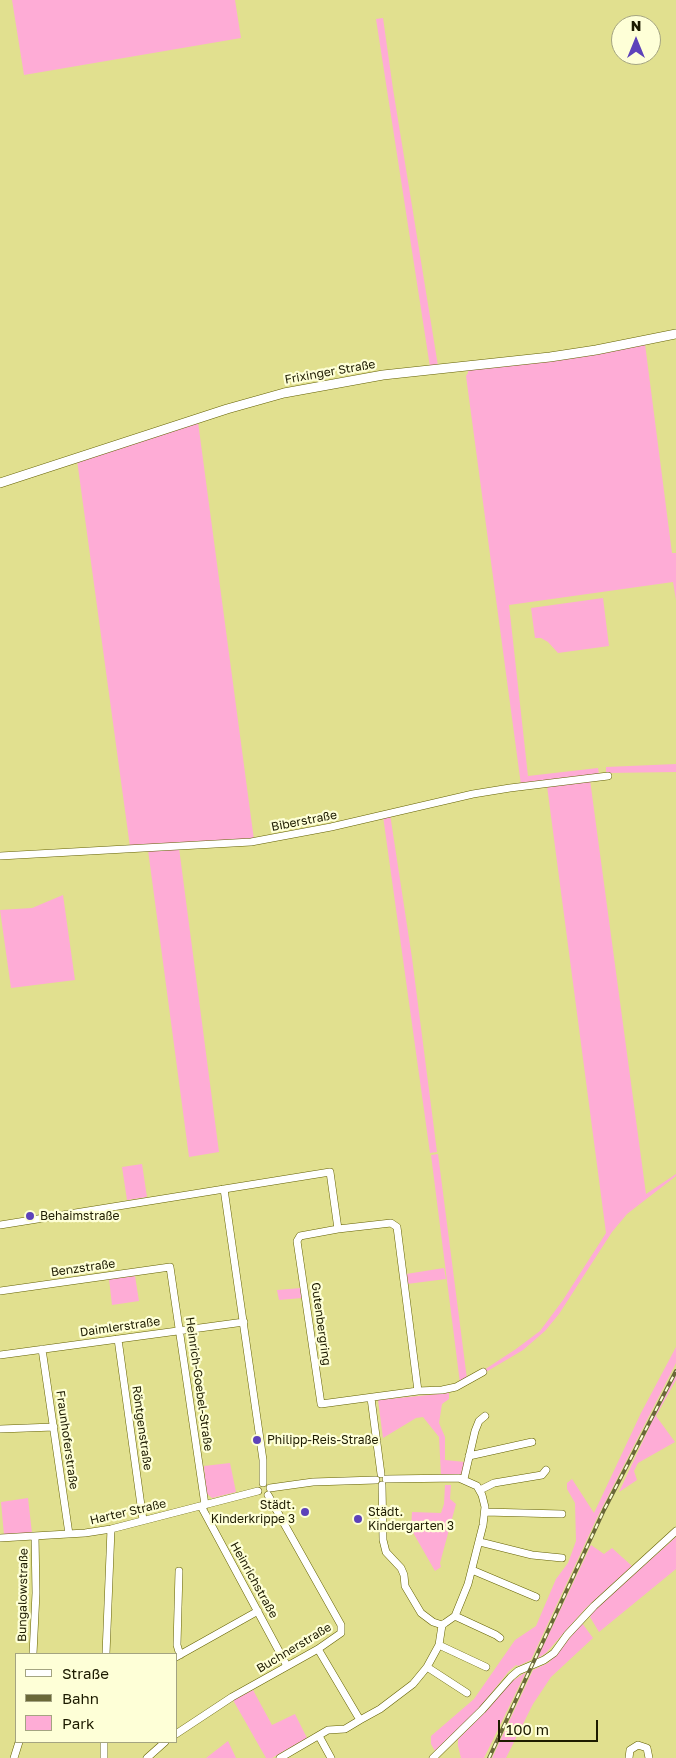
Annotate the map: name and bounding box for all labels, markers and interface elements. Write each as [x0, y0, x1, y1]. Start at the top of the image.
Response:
north arrow [611, 15, 661, 65]
text: N [631, 17, 641, 34]
street label: Frixinger Straße [284, 357, 376, 387]
street label: Biberstraße [270, 808, 338, 834]
place label: Behaimstraße [40, 1209, 119, 1223]
marker: Behaimstraße [24, 1210, 36, 1222]
street label: Benzstraße [50, 1256, 116, 1280]
street label: Gutenbergring [308, 1282, 334, 1366]
street label: Daimlerstraße [79, 1314, 161, 1340]
street label: Heinrich-Goebel-Straße [182, 1316, 216, 1452]
street label: Röntgenstraße [129, 1385, 155, 1471]
street label: Fraunhoferstraße [53, 1390, 81, 1490]
place label: Philipp-Reis-Straße [267, 1433, 378, 1447]
marker: Philipp-Reis-Straße [251, 1434, 263, 1446]
street label: Harter Straße [88, 1496, 168, 1528]
place label: Städt. Kinderkrippe 3 [211, 1498, 295, 1526]
place label: Städt. Kindergarten 3 [368, 1505, 454, 1533]
marker: Städt. Kinderkrippe 3 [299, 1506, 311, 1518]
marker: Städt. Kindergarten 3 [352, 1513, 364, 1525]
street label: Heinrichstraße [227, 1539, 281, 1621]
street label: Bungalowstraße [15, 1548, 31, 1642]
street label: Buchnerstraße [254, 1620, 334, 1676]
legend [15, 1653, 178, 1743]
text: Straße [62, 1664, 109, 1682]
text: Bahn [62, 1689, 99, 1707]
scale bar [501, 1710, 601, 1742]
text: Park [62, 1714, 94, 1732]
text: 100 m [506, 1720, 549, 1738]

